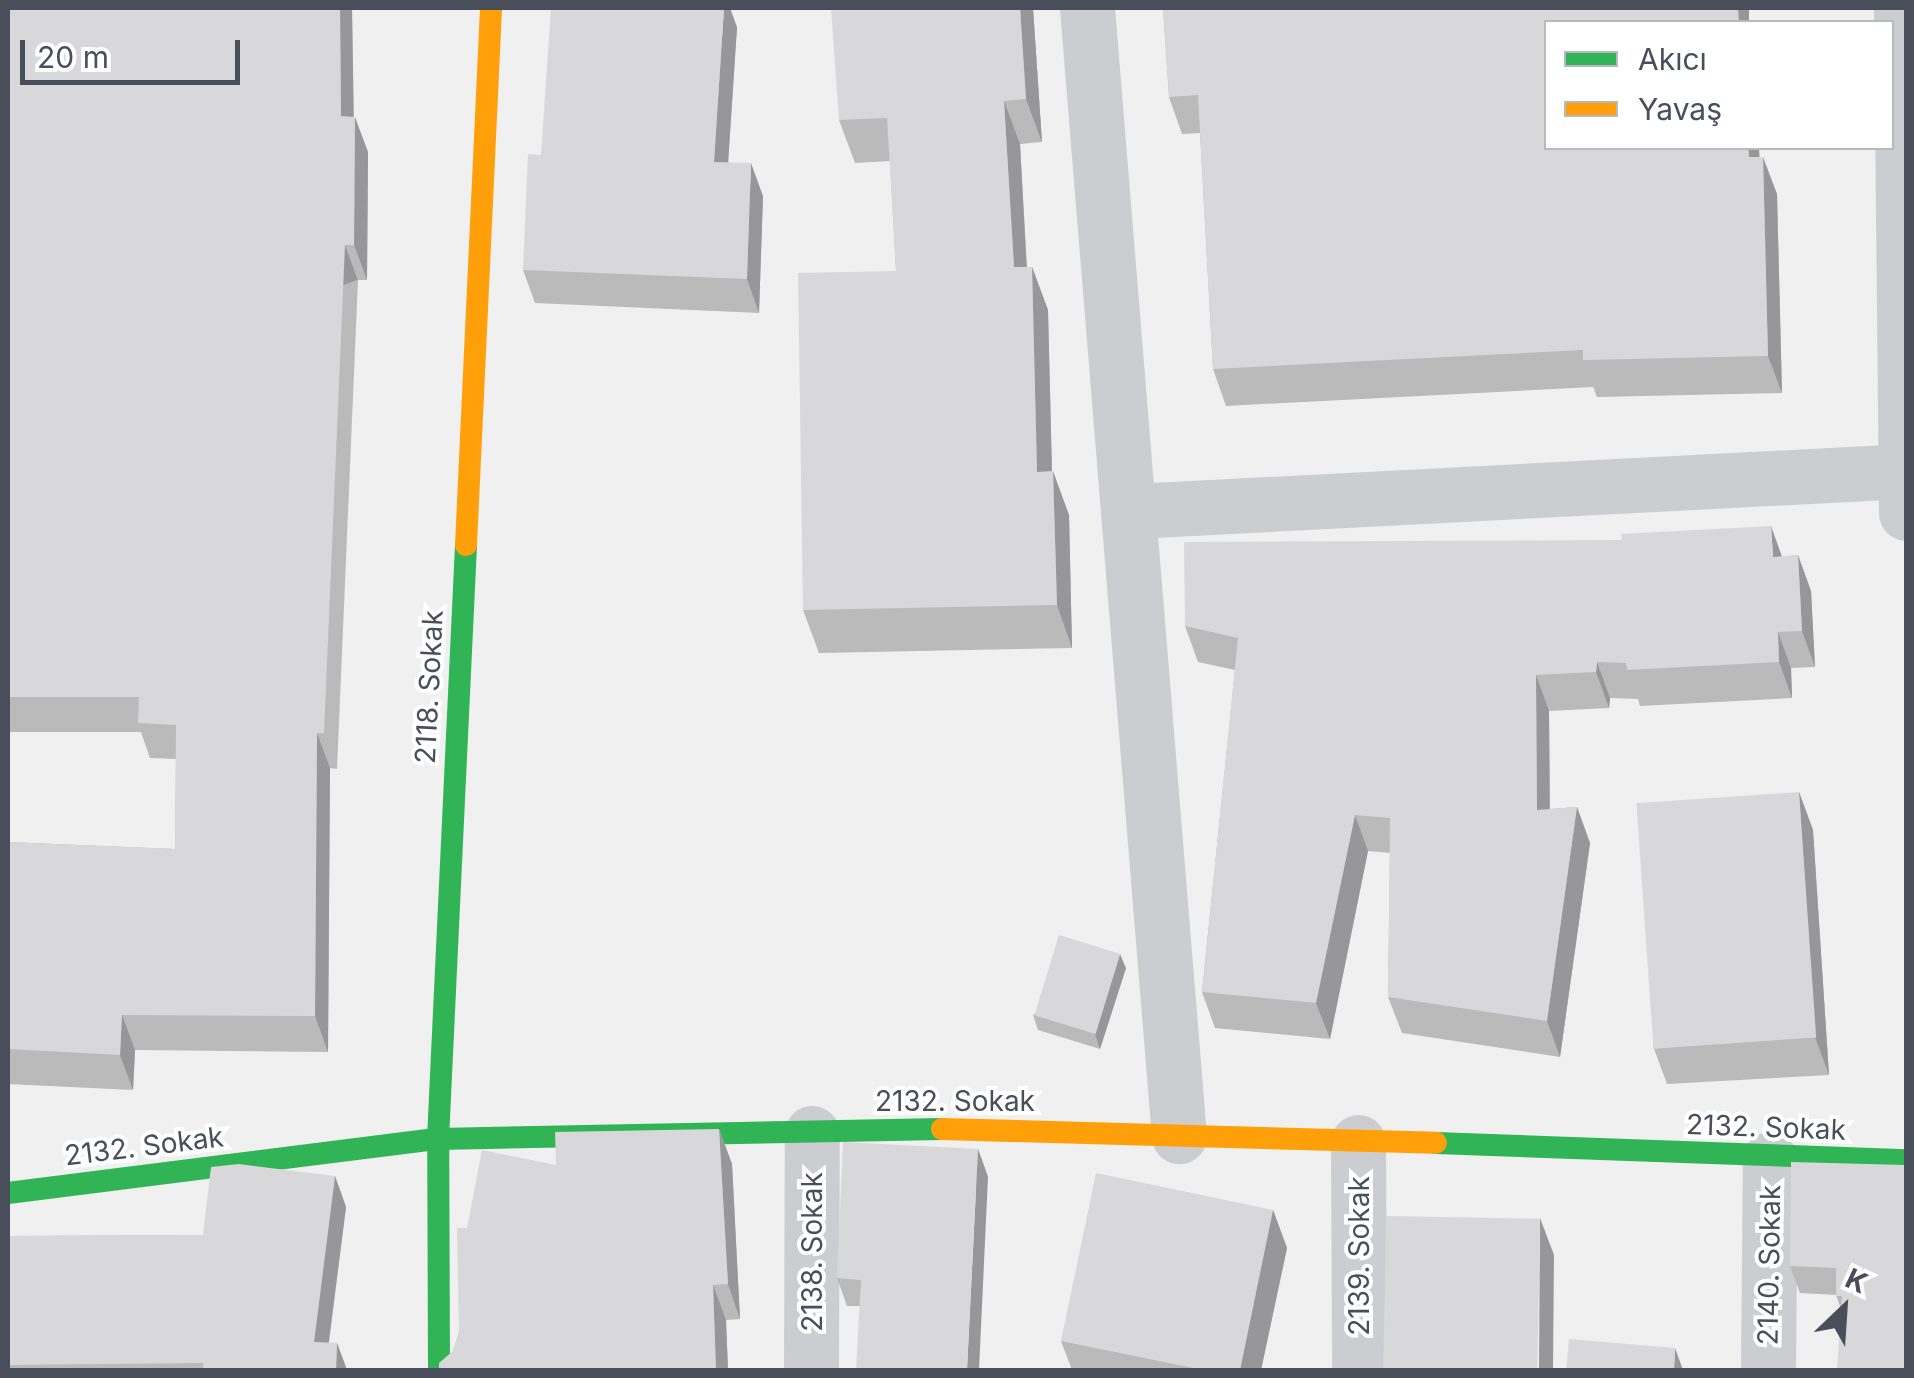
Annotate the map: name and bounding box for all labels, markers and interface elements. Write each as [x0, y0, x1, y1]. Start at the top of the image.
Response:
scale bar [25, 20, 245, 82]
legend [1544, 20, 1894, 150]
text: 20 m [37, 39, 109, 75]
text: Akıcı [1638, 41, 1707, 77]
text: Yavaş [1638, 91, 1722, 127]
street label: 2118. Sokak [408, 609, 450, 765]
street label: 2132. Sokak [875, 1084, 1035, 1118]
street label: 2132. Sokak [1685, 1107, 1847, 1147]
street label: 2132. Sokak [63, 1120, 225, 1172]
street label: 2138. Sokak [795, 1172, 829, 1332]
street label: 2139. Sokak [1342, 1176, 1376, 1336]
street label: 2140. Sokak [1751, 1184, 1787, 1346]
north arrow [1794, 1258, 1894, 1358]
text: K [1840, 1261, 1873, 1300]

